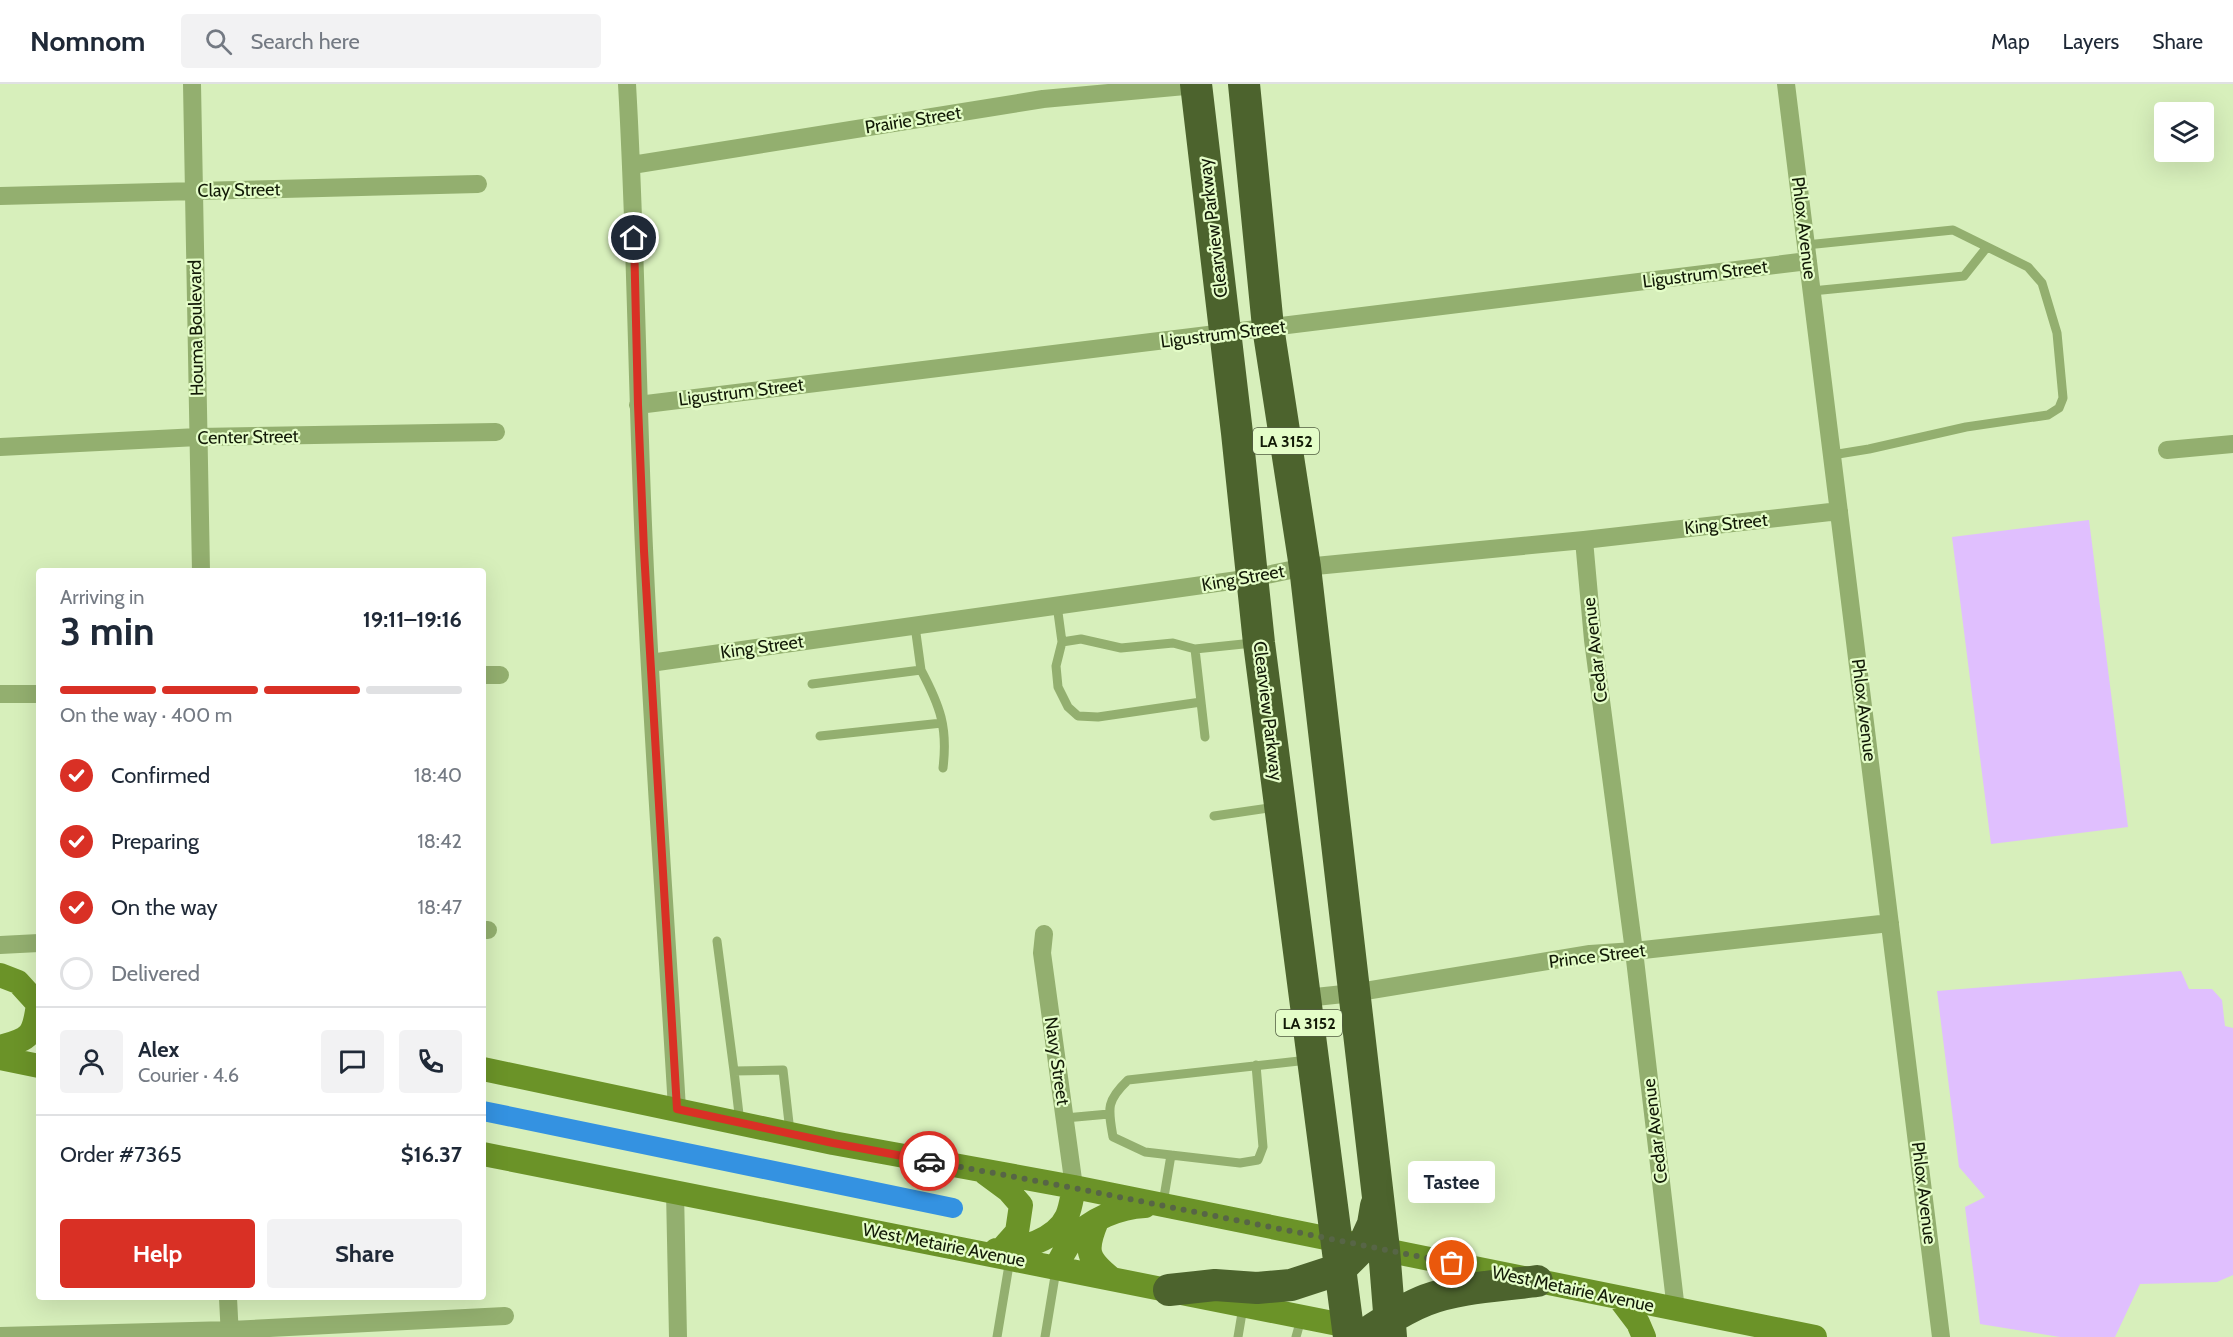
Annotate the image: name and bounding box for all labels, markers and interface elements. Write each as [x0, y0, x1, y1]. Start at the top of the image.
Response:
search box [181, 14, 601, 68]
text: Nomnom [30, 24, 145, 58]
icon: search [202, 25, 235, 58]
text: Search here [250, 28, 360, 55]
text: Map [1991, 29, 2030, 54]
text: Layers [2063, 29, 2119, 54]
text: Share [2152, 29, 2203, 54]
street label: Prairie Street [863, 102, 963, 138]
map controls [2154, 102, 2214, 162]
button: layers [2154, 102, 2214, 162]
street label: Clearview Parkway [1194, 157, 1232, 299]
street label: Phlox Avenue [1787, 175, 1821, 281]
street label: Clay Street [197, 178, 281, 202]
pin [608, 212, 659, 263]
icon: home [617, 221, 650, 254]
street label: Ligustrum Street [1641, 255, 1769, 293]
street label: Houma Boulevard [184, 260, 208, 396]
street label: Ligustrum Street [1159, 315, 1287, 353]
street label: Ligustrum Street [677, 373, 805, 411]
street label: Center Street [197, 425, 299, 449]
road number: LA 3152 [1253, 428, 1319, 454]
street label: King Street [1683, 509, 1769, 539]
street label: King Street [1200, 560, 1286, 596]
text: Arriving in [60, 585, 144, 609]
street label: Cedar Avenue [1578, 596, 1612, 704]
text: 19:11–19:16 [363, 606, 462, 633]
text: 3 min [60, 607, 155, 655]
street label: King Street [719, 630, 805, 664]
street label: Clearview Parkway [1249, 640, 1287, 782]
street label: Phlox Avenue [1847, 657, 1881, 763]
text: On the way · 400 m [60, 703, 232, 727]
icon: check [60, 759, 93, 792]
text: Confirmed [111, 762, 210, 789]
text: 18:40 [414, 763, 462, 787]
icon: check [60, 825, 93, 858]
text: Preparing [111, 828, 199, 855]
text: 18:42 [417, 829, 462, 853]
icon: check [60, 891, 93, 924]
text: On the way [111, 894, 218, 921]
text: 18:47 [418, 895, 462, 919]
street label: Prince Street [1547, 939, 1647, 973]
text: Delivered [111, 960, 200, 987]
road number: LA 3152 [1276, 1010, 1342, 1036]
street label: Navy Street [1040, 1015, 1074, 1107]
button: person [60, 1030, 123, 1093]
button: chat [321, 1030, 384, 1093]
button: phone [399, 1030, 462, 1093]
text: Alex [138, 1036, 179, 1063]
text: Courier · 4.6 [138, 1063, 239, 1087]
street label: Cedar Avenue [1638, 1077, 1672, 1185]
courier [899, 1131, 959, 1191]
street label: Phlox Avenue [1907, 1140, 1941, 1246]
text: Order #7365 [60, 1141, 182, 1168]
text: $16.37 [401, 1141, 462, 1168]
icon: car [913, 1145, 946, 1178]
callout: Tastee [1408, 1161, 1496, 1203]
text: Tastee [1424, 1170, 1479, 1194]
street label: West Metairie Avenue [861, 1218, 1027, 1272]
button: Help [60, 1219, 255, 1288]
button: Share [267, 1219, 462, 1288]
pin [1426, 1237, 1477, 1288]
icon: bag [1435, 1246, 1468, 1279]
street label: West Metairie Avenue [1490, 1261, 1656, 1317]

